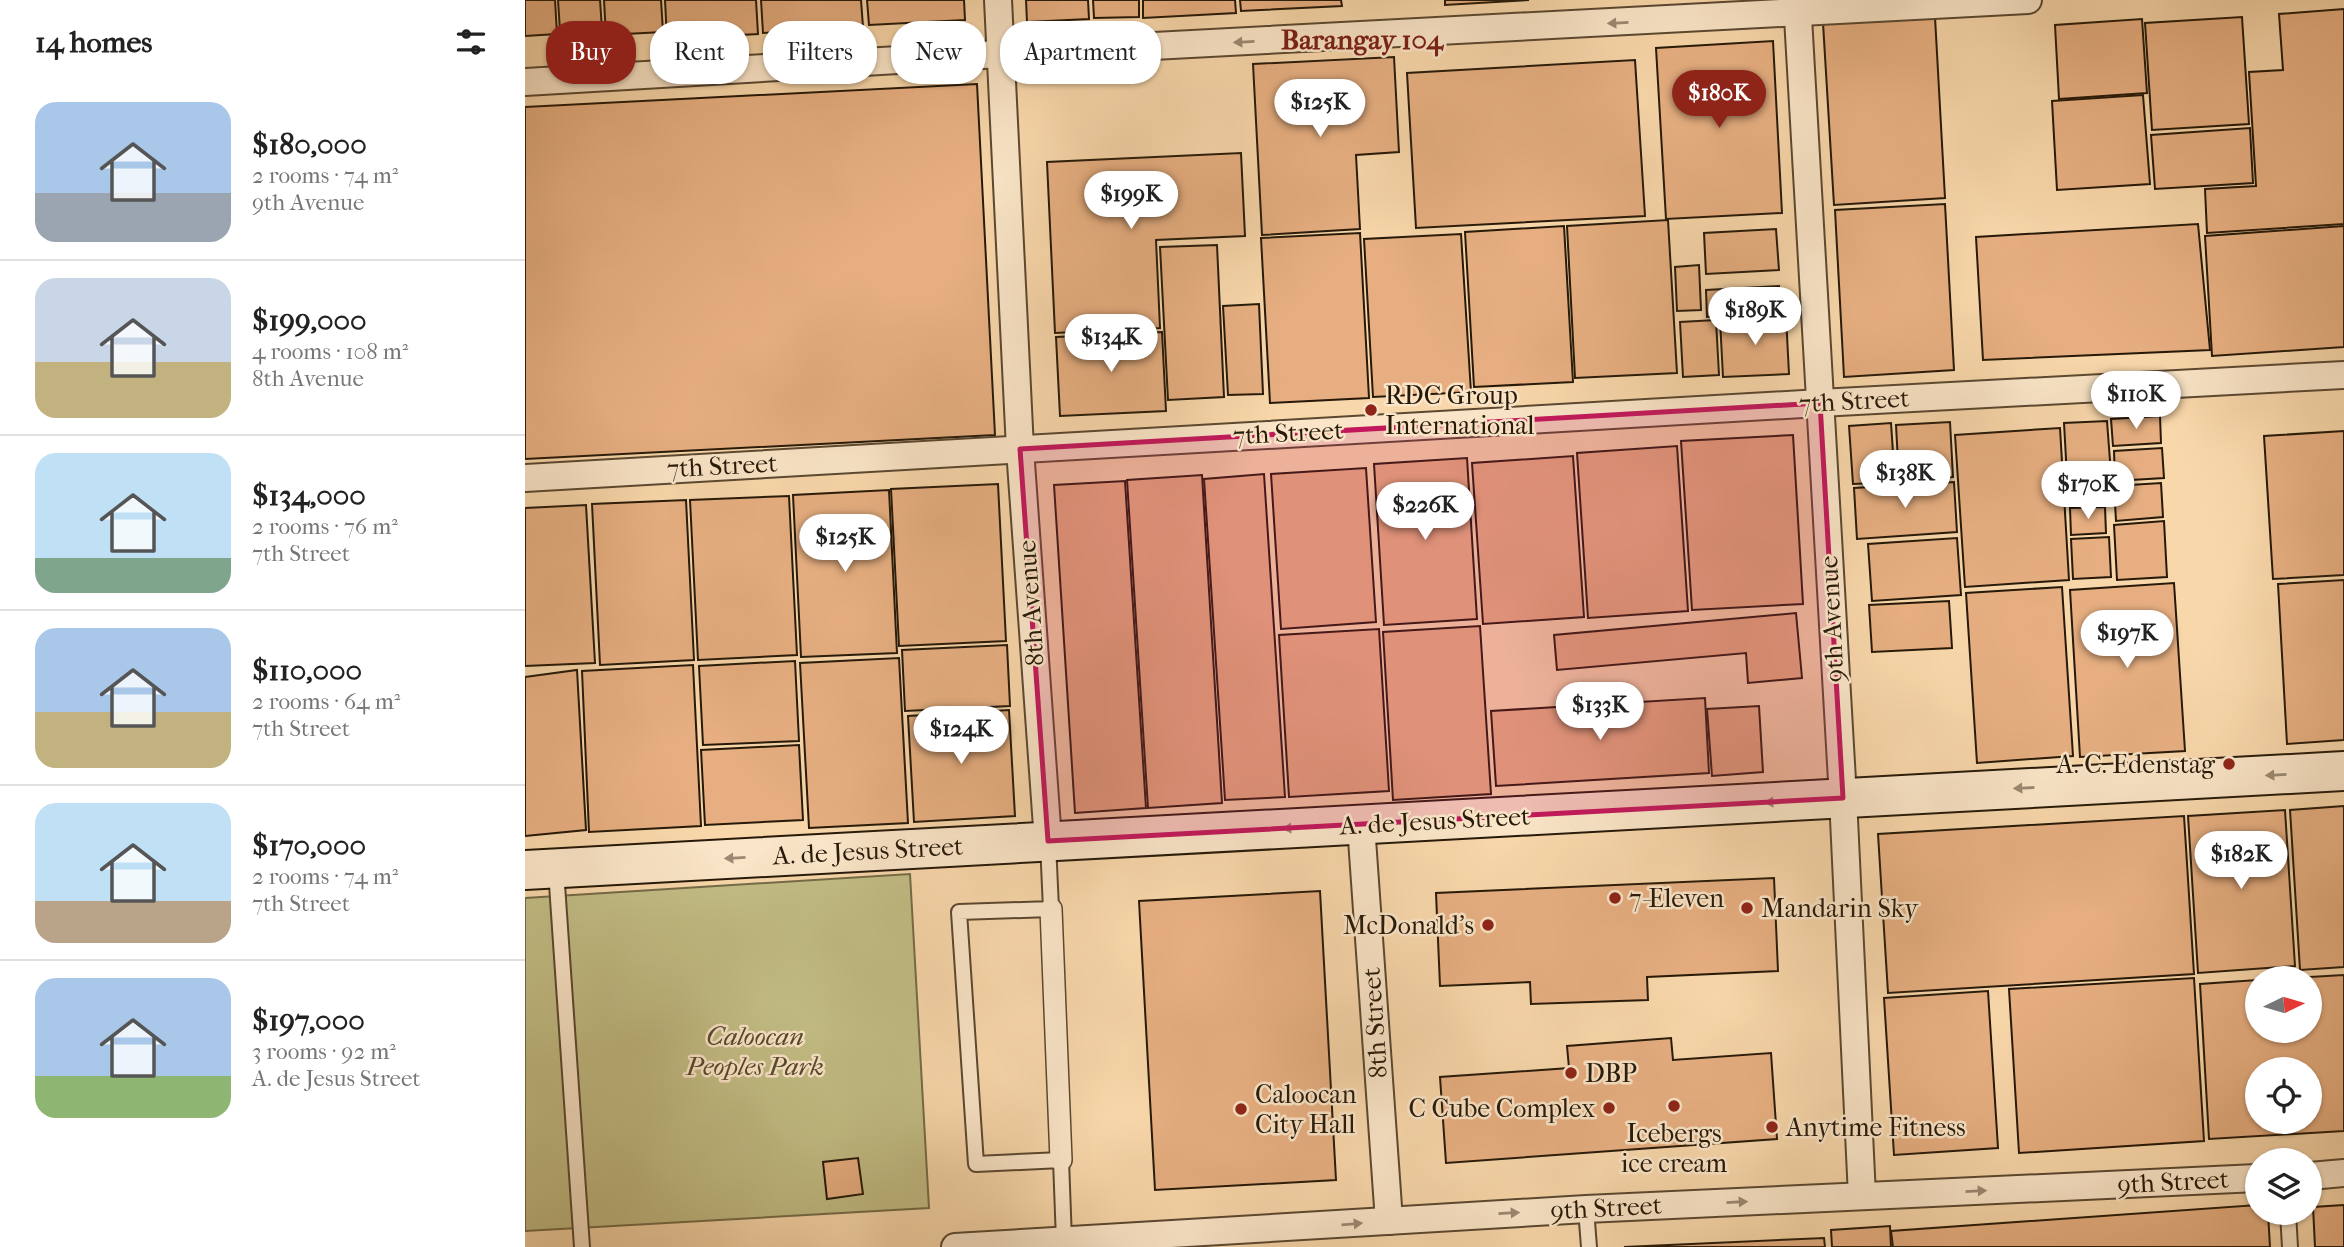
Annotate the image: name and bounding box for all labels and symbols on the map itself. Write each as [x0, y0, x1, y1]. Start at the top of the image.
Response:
one-way arrow [1607, 17, 1629, 28]
district label: Barangay 104 [1281, 23, 1445, 57]
one-way arrow [1233, 37, 1255, 48]
pin: $180K [1670, 71, 1768, 130]
pin: $125K [1271, 80, 1369, 139]
pin: $199K [1082, 172, 1180, 231]
pin: $189K [1706, 288, 1804, 347]
pin: $134K [1062, 314, 1160, 374]
pin: $110K [2087, 372, 2185, 431]
place label: RDC Group International [1385, 380, 1534, 441]
street label: 7th Street [1798, 383, 1911, 419]
marker: RDC Group International [1363, 402, 1379, 418]
street label: 7th Street [1232, 415, 1345, 451]
street label: 7th Street [666, 448, 779, 484]
pin: $138K [1856, 450, 1954, 510]
pin: $170K [2039, 462, 2137, 521]
pin: $226K [1376, 482, 1474, 542]
pin: $125K [796, 514, 894, 574]
street label: 8th Avenue [1011, 539, 1051, 667]
street label: 9th Avenue [1813, 555, 1851, 683]
pin: $197K [2078, 610, 2176, 670]
pin: $133K [1551, 682, 1649, 742]
pin: $124K [912, 706, 1010, 766]
place label: A. C. Edenstag [2056, 749, 2216, 780]
marker: A. C. Edenstag [2221, 756, 2237, 772]
one-way arrow [2265, 769, 2287, 780]
one-way arrow [2013, 783, 2035, 794]
one-way arrow [1763, 797, 1785, 808]
street label: A. de Jesus Street [1338, 800, 1532, 842]
one-way arrow [1282, 823, 1304, 834]
street label: A. de Jesus Street [771, 830, 965, 872]
pin: $182K [2192, 832, 2290, 891]
one-way arrow [724, 853, 746, 864]
place label: 7-Eleven [1629, 883, 1724, 914]
marker: 7-Eleven [1607, 890, 1623, 906]
place label: Mandarin Sky [1761, 893, 1919, 924]
marker: Mandarin Sky [1739, 900, 1755, 916]
place label: McDonald's [1343, 910, 1474, 941]
marker: McDonald's [1480, 917, 1496, 933]
street label: 8th Street [1356, 966, 1394, 1080]
north arrow [2245, 966, 2322, 1043]
park label: Caloocan Peoples Park [685, 1021, 824, 1082]
place label: DBP [1585, 1058, 1637, 1089]
marker: DBP [1563, 1065, 1579, 1081]
place label: Caloocan City Hall [1255, 1079, 1357, 1140]
place label: C Cube Complex [1409, 1093, 1595, 1124]
marker: Icebergs ice cream [1666, 1098, 1682, 1114]
marker: C Cube Complex [1601, 1100, 1617, 1116]
marker: Caloocan City Hall [1233, 1101, 1249, 1117]
place label: Anytime Fitness [1785, 1112, 1966, 1143]
place label: Icebergs ice cream [1621, 1118, 1728, 1179]
marker: Anytime Fitness [1764, 1119, 1780, 1135]
street label: 9th Street [2116, 1164, 2230, 1200]
one-way arrow [1965, 1186, 1987, 1197]
street label: 9th Street [1549, 1190, 1663, 1226]
one-way arrow [1726, 1197, 1748, 1208]
one-way arrow [1499, 1207, 1521, 1218]
one-way arrow [1341, 1218, 1363, 1229]

